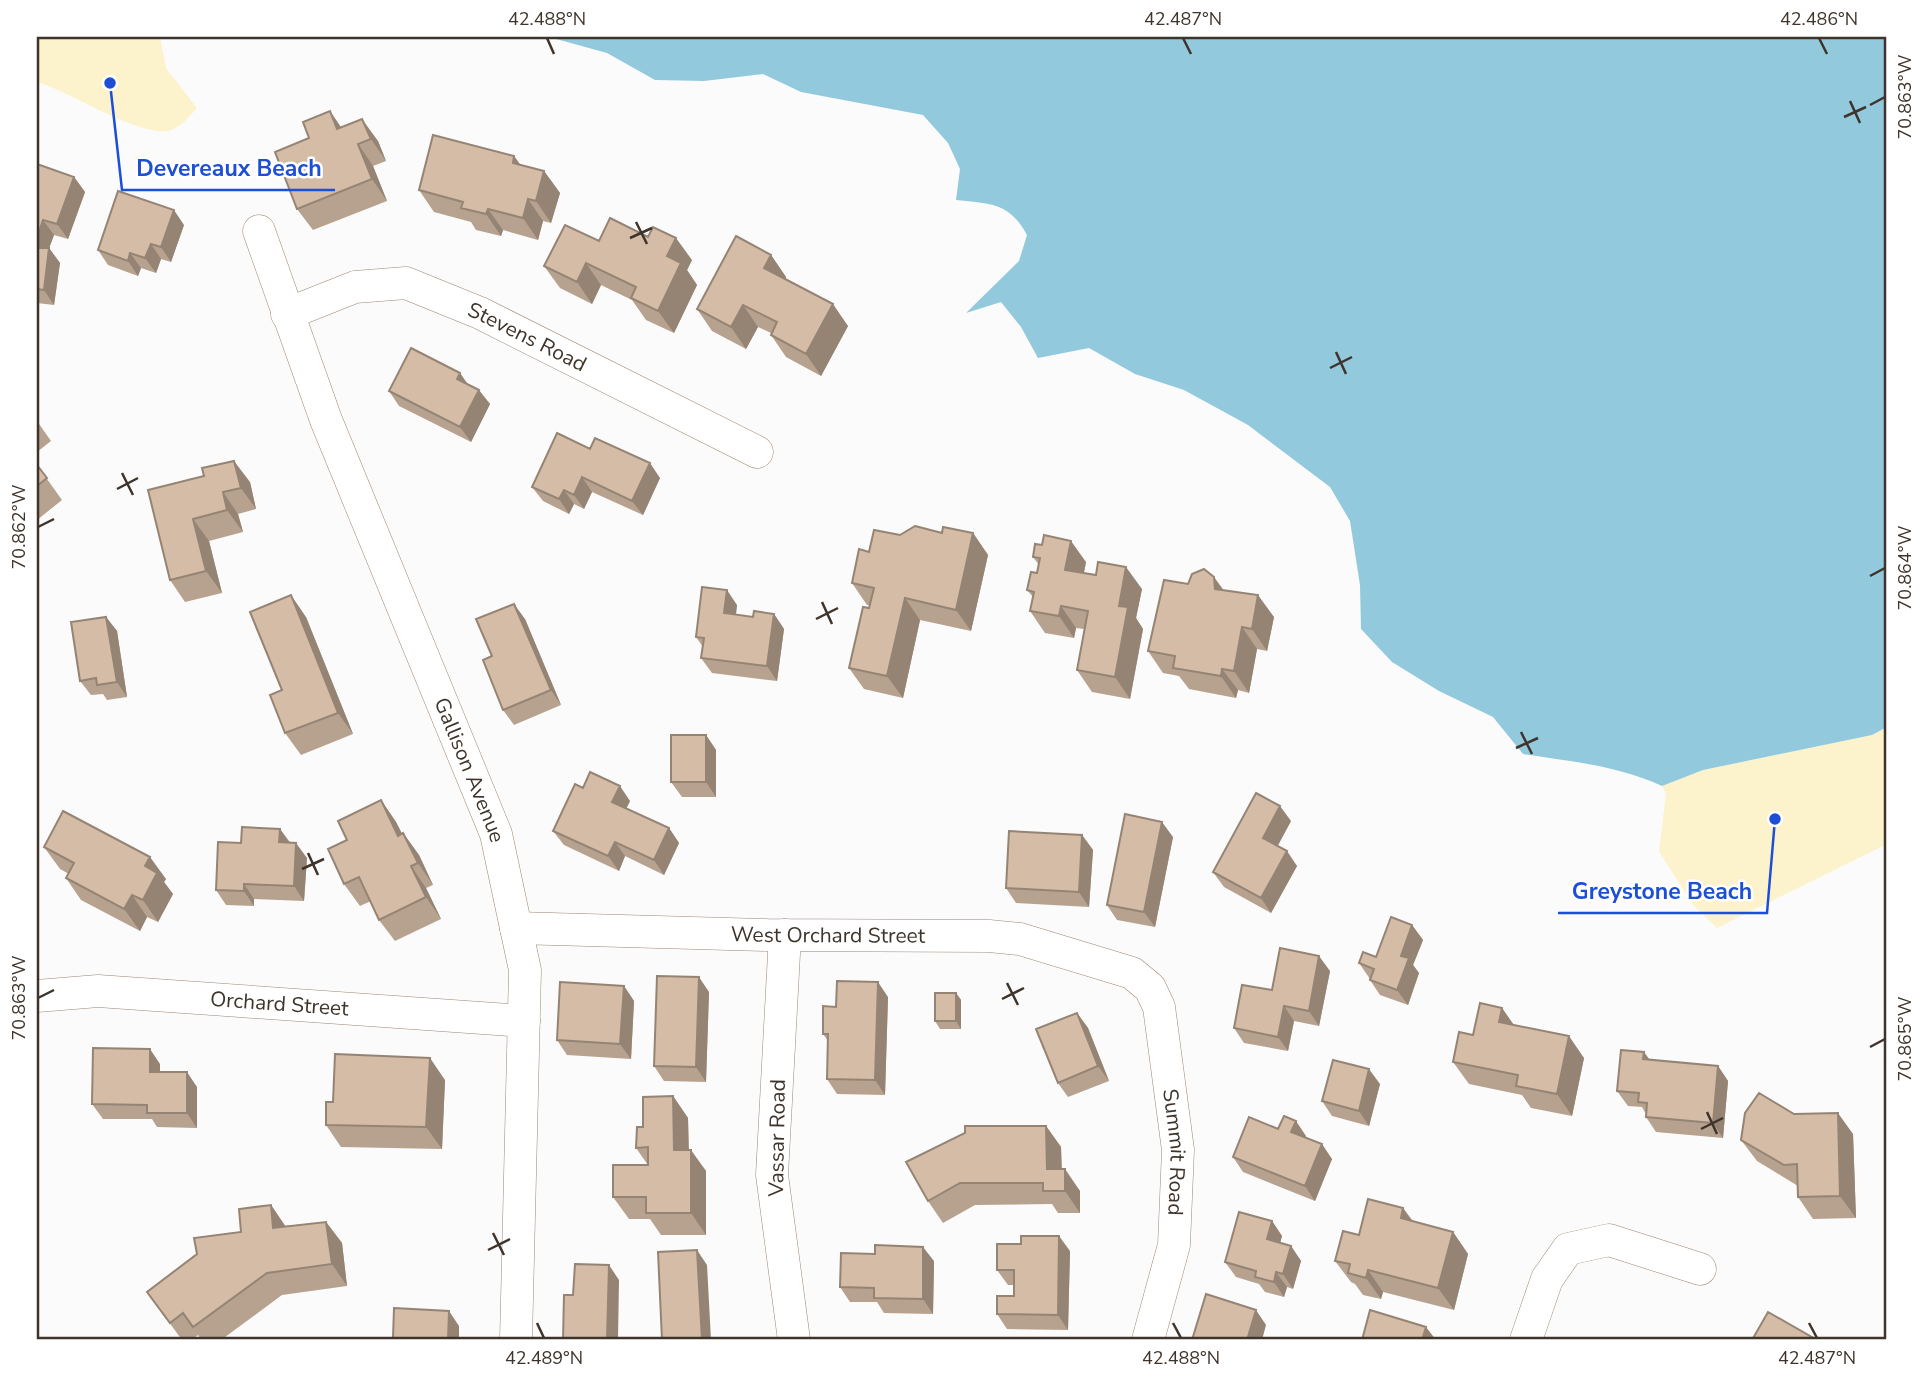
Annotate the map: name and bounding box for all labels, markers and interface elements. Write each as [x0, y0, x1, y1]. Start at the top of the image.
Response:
text: 42.488°N [508, 7, 586, 31]
text: 42.487°N [1144, 7, 1222, 31]
text: 42.486°N [1780, 7, 1858, 31]
text: 70.863°W [1893, 54, 1917, 139]
callout: Devereaux Beach [122, 146, 335, 190]
text: Devereaux Beach [136, 153, 322, 184]
street label: Stevens Road [464, 296, 591, 378]
text: 70.862°W [7, 484, 31, 569]
text: 70.864°W [1893, 525, 1917, 610]
street label: Gallison Avenue [427, 693, 511, 845]
callout: Greystone Beach [1558, 869, 1767, 913]
text: Greystone Beach [1572, 876, 1752, 907]
street label: West Orchard Street [730, 920, 926, 950]
text: 70.863°W [7, 955, 31, 1040]
street label: Orchard Street [209, 985, 350, 1023]
text: 70.865°W [1893, 996, 1917, 1081]
street label: Vassar Road [762, 1079, 792, 1198]
street label: Summit Road [1156, 1087, 1192, 1216]
text: 42.489°N [505, 1346, 583, 1370]
text: 42.488°N [1142, 1346, 1220, 1370]
text: 42.487°N [1778, 1346, 1856, 1370]

